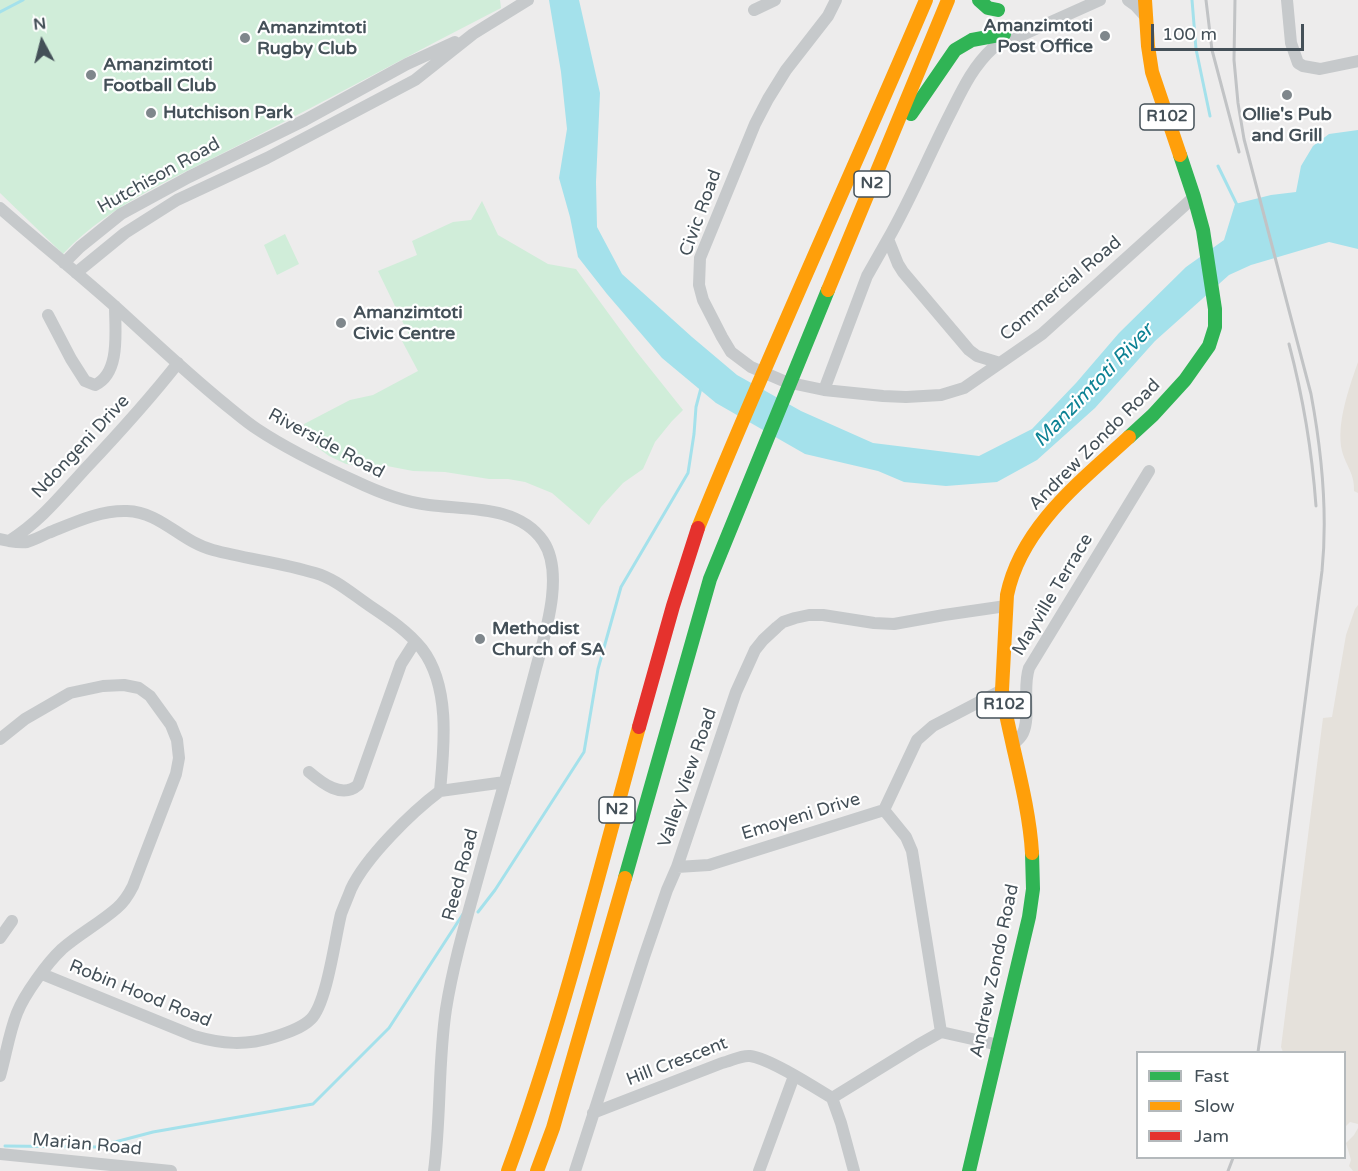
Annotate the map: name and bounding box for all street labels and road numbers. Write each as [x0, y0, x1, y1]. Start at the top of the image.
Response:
road number: R102 [1140, 104, 1194, 130]
street label: Hutchison Road [94, 133, 224, 219]
street label: Civic Road [675, 167, 727, 259]
road number: N2 [854, 171, 890, 197]
street label: Commercial Road [996, 232, 1126, 346]
street label: Andrew Zondo Road [1025, 375, 1165, 515]
street label: Ndongeni Drive [28, 391, 134, 503]
street label: Riverside Road [264, 404, 388, 484]
street label: Mayville Terrace [1008, 530, 1098, 660]
road number: R102 [977, 692, 1031, 718]
street label: Valley View Road [654, 705, 722, 851]
street label: Emoyeni Drive [739, 789, 863, 845]
road number: N2 [599, 797, 635, 823]
street label: Reed Road [438, 827, 484, 923]
street label: Andrew Zondo Road [966, 882, 1024, 1060]
street label: Robin Hood Road [66, 956, 214, 1032]
street label: Hill Crescent [623, 1033, 731, 1091]
street label: Marian Road [31, 1129, 143, 1161]

